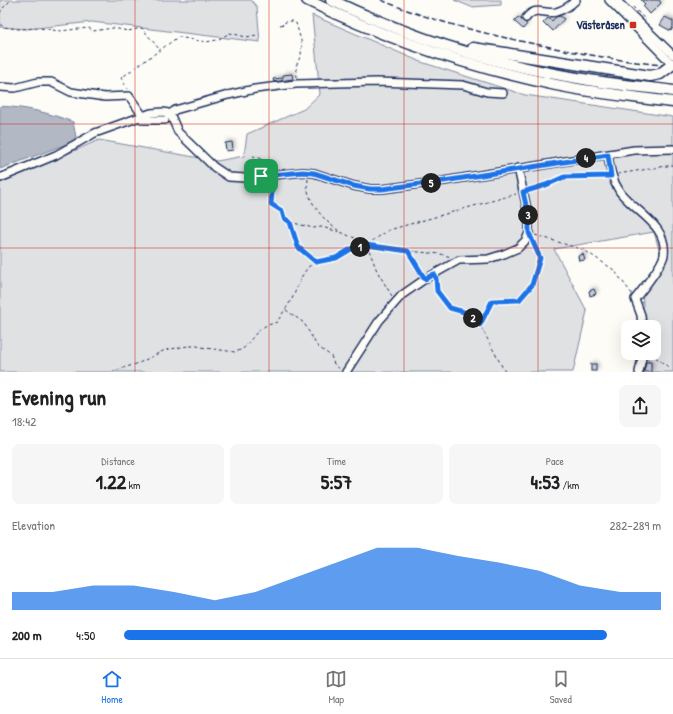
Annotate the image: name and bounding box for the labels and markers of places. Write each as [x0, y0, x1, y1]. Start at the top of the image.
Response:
place label: Västeråsen [576, 16, 626, 33]
marker: Västeråsen [628, 20, 638, 30]
pin: 4 [576, 148, 596, 168]
pin [244, 159, 278, 193]
pin: 5 [421, 173, 441, 193]
pin: 3 [518, 205, 538, 225]
pin: 1 [350, 237, 370, 257]
pin: 2 [463, 308, 483, 328]

